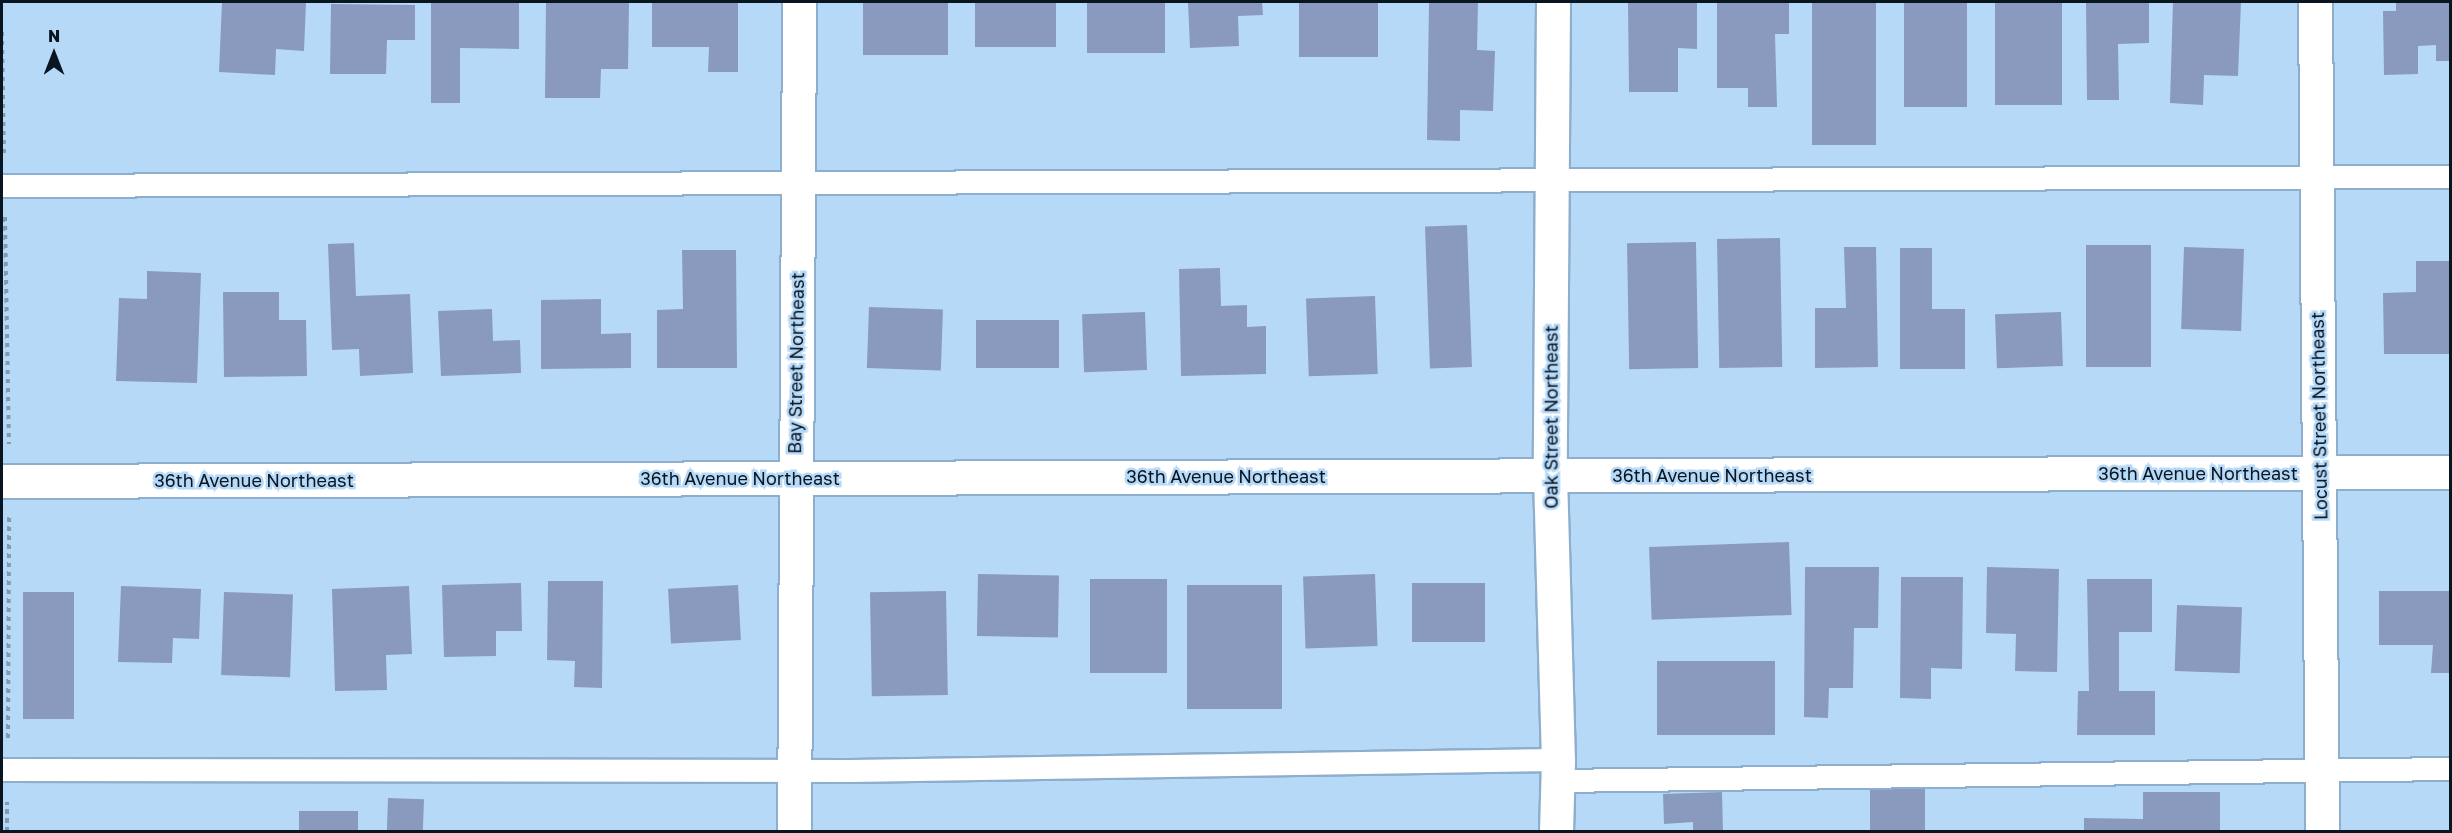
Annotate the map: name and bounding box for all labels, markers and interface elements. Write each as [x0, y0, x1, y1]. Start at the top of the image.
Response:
north arrow [24, 24, 84, 84]
text: N [48, 26, 60, 46]
street label: Bay Street Northeast [784, 272, 808, 454]
street label: Locust Street Northeast [2306, 312, 2332, 520]
street label: Oak Street Northeast [1540, 325, 1562, 509]
street label: 36th Avenue Northeast [2098, 462, 2298, 484]
street label: 36th Avenue Northeast [1612, 464, 1812, 486]
street label: 36th Avenue Northeast [1126, 465, 1326, 487]
street label: 36th Avenue Northeast [640, 467, 840, 489]
street label: 36th Avenue Northeast [154, 469, 354, 491]

